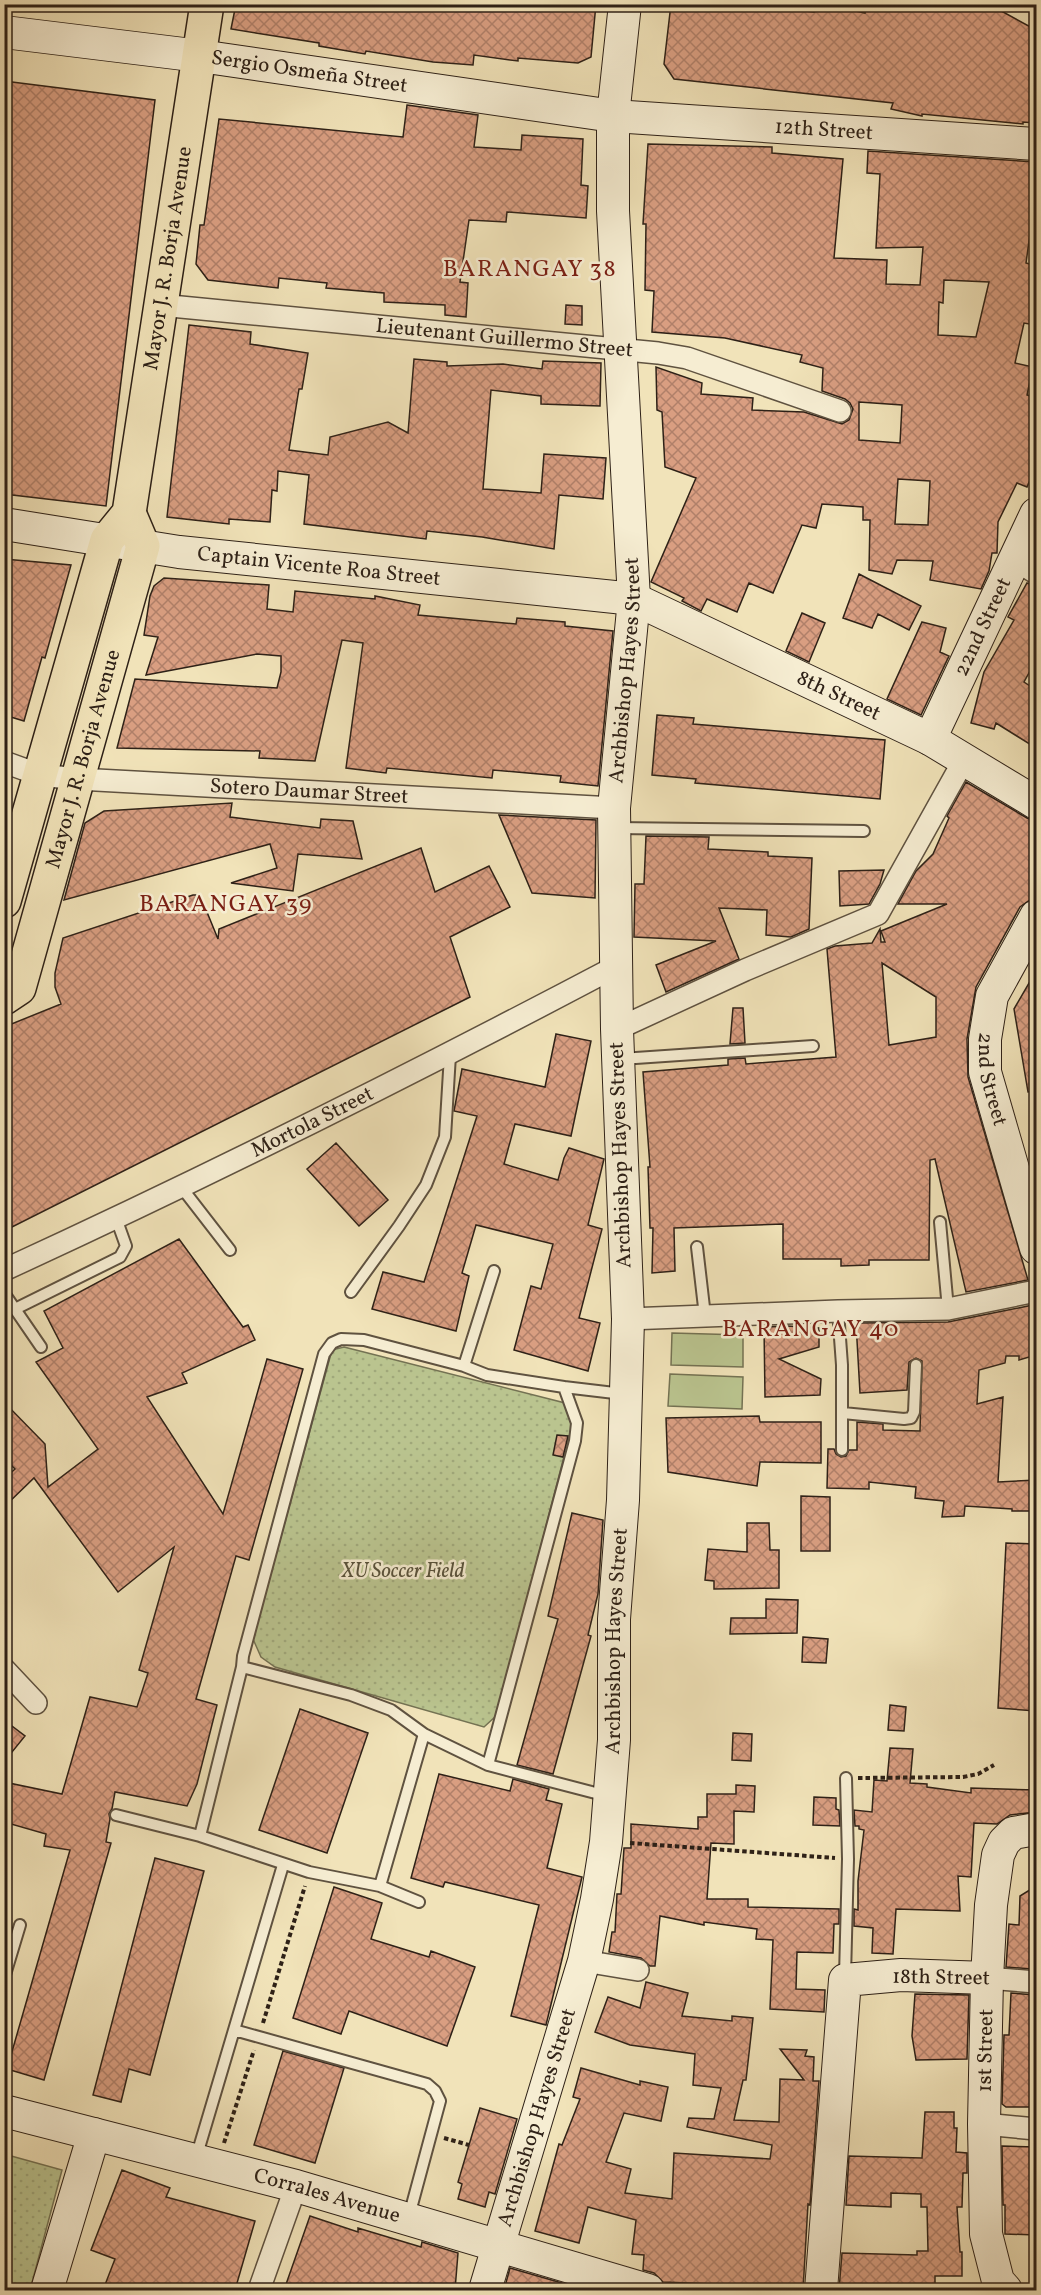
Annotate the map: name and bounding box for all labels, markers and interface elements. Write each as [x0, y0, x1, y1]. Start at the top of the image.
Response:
street label: Sergio Osmeña Street [209, 43, 409, 100]
street label: 12th Street [774, 112, 874, 148]
street label: Mayor J. R. Borja Avenue [137, 144, 200, 372]
district label: BARANGAY 38 [443, 253, 617, 287]
street label: Lieutenant Guillermo Street [375, 311, 634, 365]
street label: Captain Vicente Roa Street [196, 539, 442, 593]
street label: Archbishop Hayes Street [602, 556, 649, 785]
street label: 22nd Street [947, 573, 1019, 681]
street label: Mayor J. R. Borja Avenue [39, 646, 128, 872]
street label: 8th Street [792, 663, 885, 728]
street label: Sotero Daumar Street [209, 772, 409, 811]
district label: BARANGAY 39 [139, 888, 313, 922]
street label: 2nd Street [970, 1030, 1014, 1129]
street label: Archbishop Hayes Street [603, 1041, 639, 1269]
street label: Mortola Street [246, 1079, 379, 1165]
district label: BARANGAY 40 [722, 1313, 900, 1347]
street label: Archbishop Hayes Street [598, 1527, 635, 1755]
park label: XU Soccer Field [340, 1557, 465, 1586]
street label: 18th Street [892, 1963, 990, 1993]
street label: Archbishop Hayes Street [490, 2005, 583, 2230]
street label: 1st Street [970, 2008, 1001, 2093]
street label: Corrales Avenue [251, 2161, 404, 2231]

